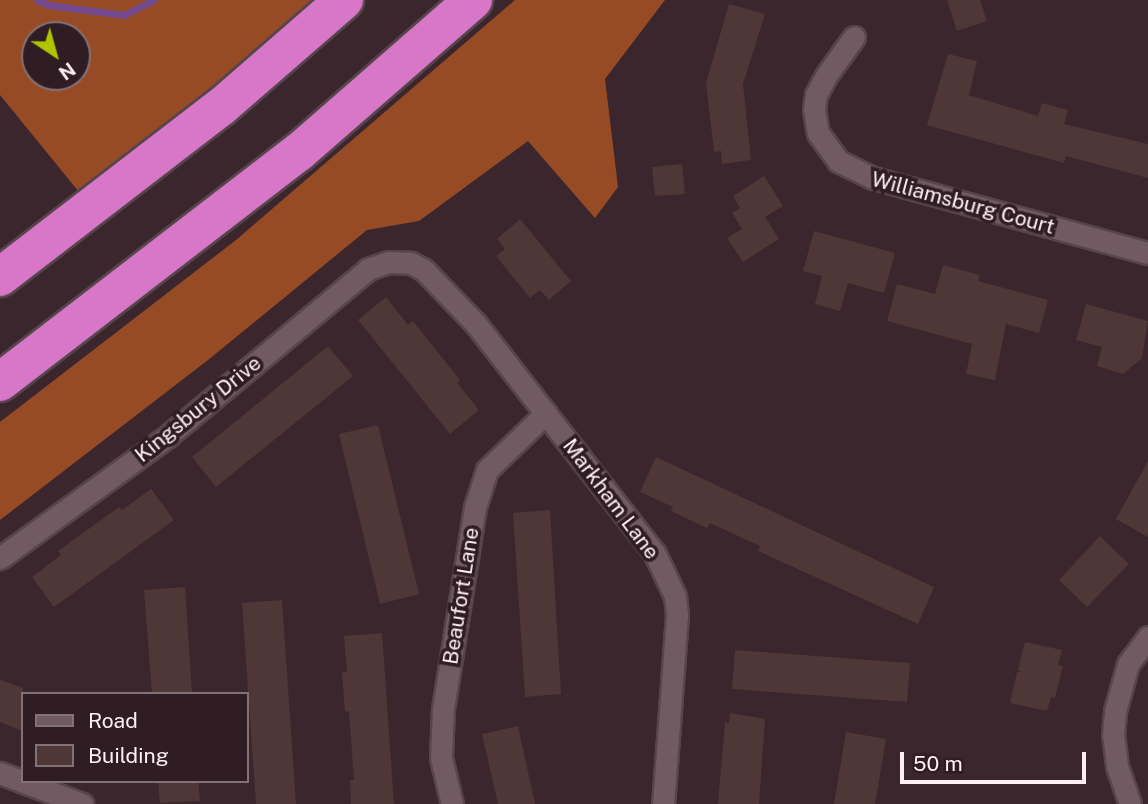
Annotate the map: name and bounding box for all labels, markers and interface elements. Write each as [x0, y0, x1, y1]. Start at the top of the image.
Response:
north arrow [21, 21, 91, 91]
text: N [55, 58, 80, 85]
street label: Williamsburg Court [869, 166, 1057, 240]
street label: Kingsbury Drive [130, 350, 266, 468]
street label: Markham Lane [557, 434, 665, 564]
street label: Beaufort Lane [438, 526, 484, 666]
legend [21, 692, 248, 783]
text: Road [88, 708, 138, 733]
scale bar [903, 738, 1088, 782]
text: Building [88, 743, 169, 768]
text: 50 m [913, 751, 963, 776]

